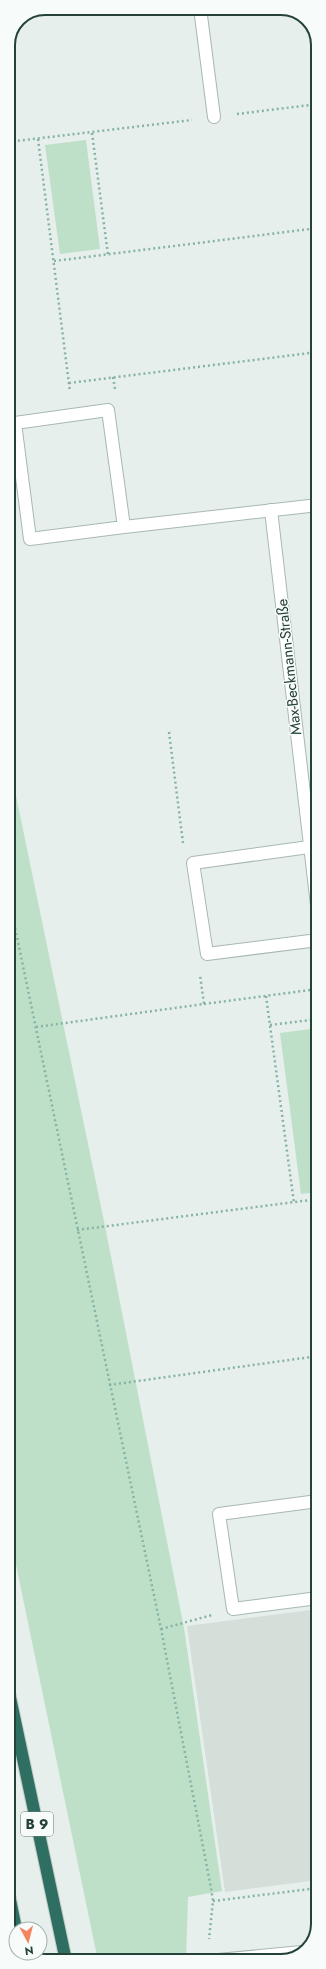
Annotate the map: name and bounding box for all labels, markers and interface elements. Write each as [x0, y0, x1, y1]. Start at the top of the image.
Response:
street label: Max-Beckmann-Straße [271, 598, 307, 736]
road number: B 9 [21, 1812, 53, 1836]
north arrow [8, 1921, 48, 1961]
text: N [24, 1942, 35, 1959]

